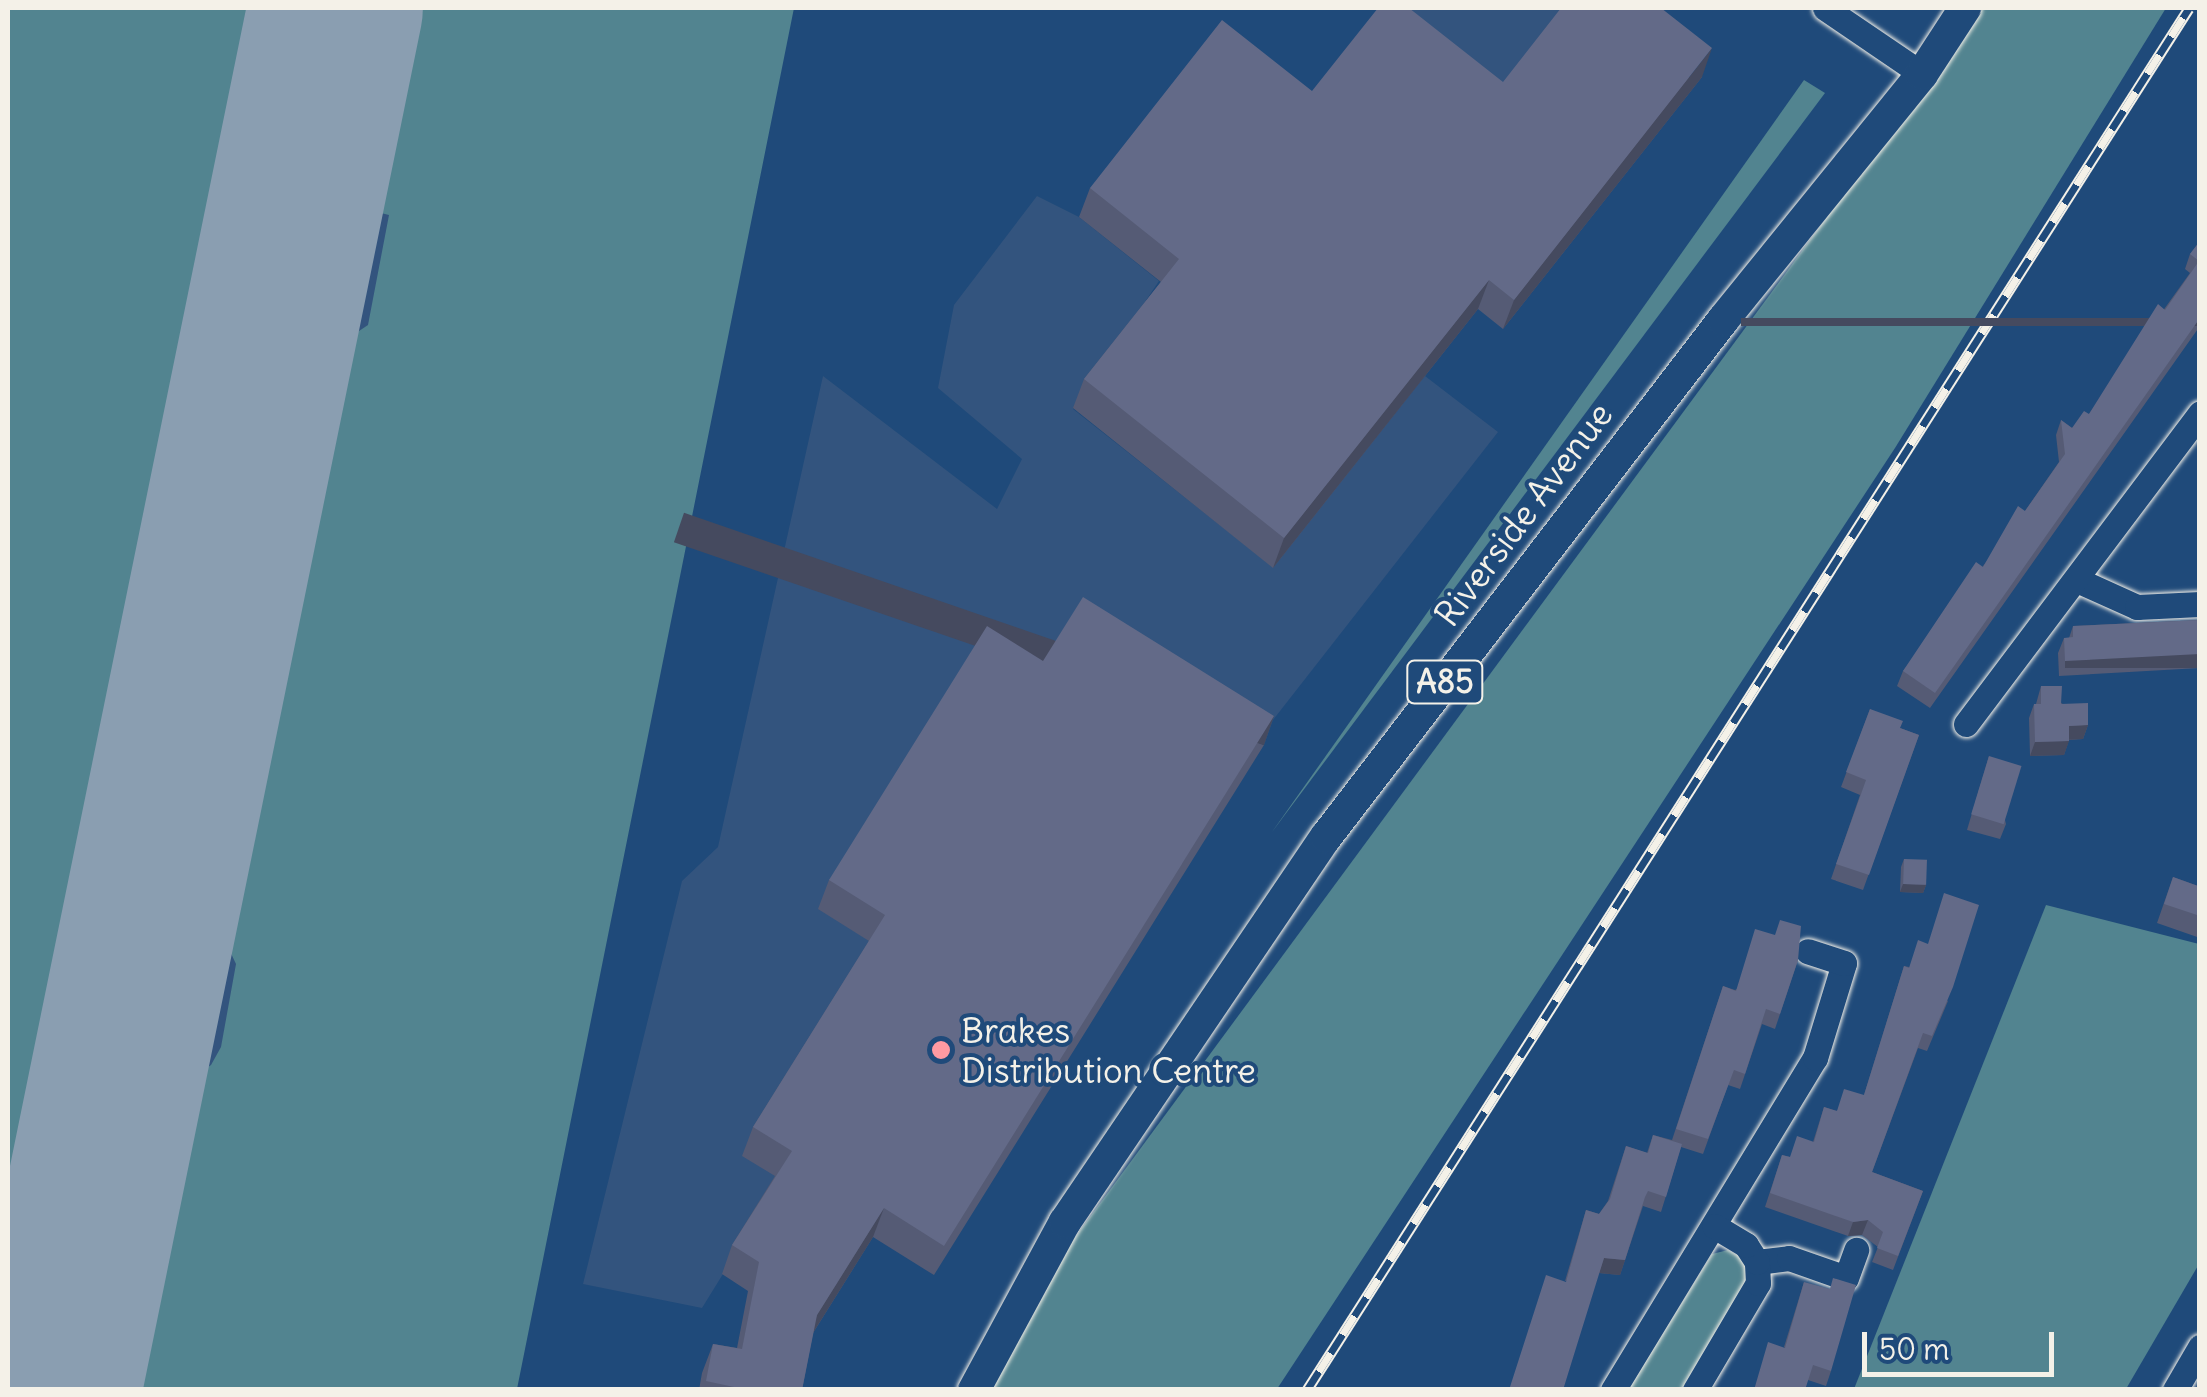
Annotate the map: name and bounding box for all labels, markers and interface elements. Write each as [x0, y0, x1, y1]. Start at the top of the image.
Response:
street label: Riverside Avenue [1425, 394, 1621, 634]
road number: A85 [1405, 655, 1485, 709]
place label: Brakes Distribution Centre [961, 1009, 1256, 1091]
marker: Brakes Distribution Centre [930, 1039, 952, 1061]
scale bar [1867, 1312, 2060, 1374]
text: 50 m [1879, 1330, 1949, 1368]

